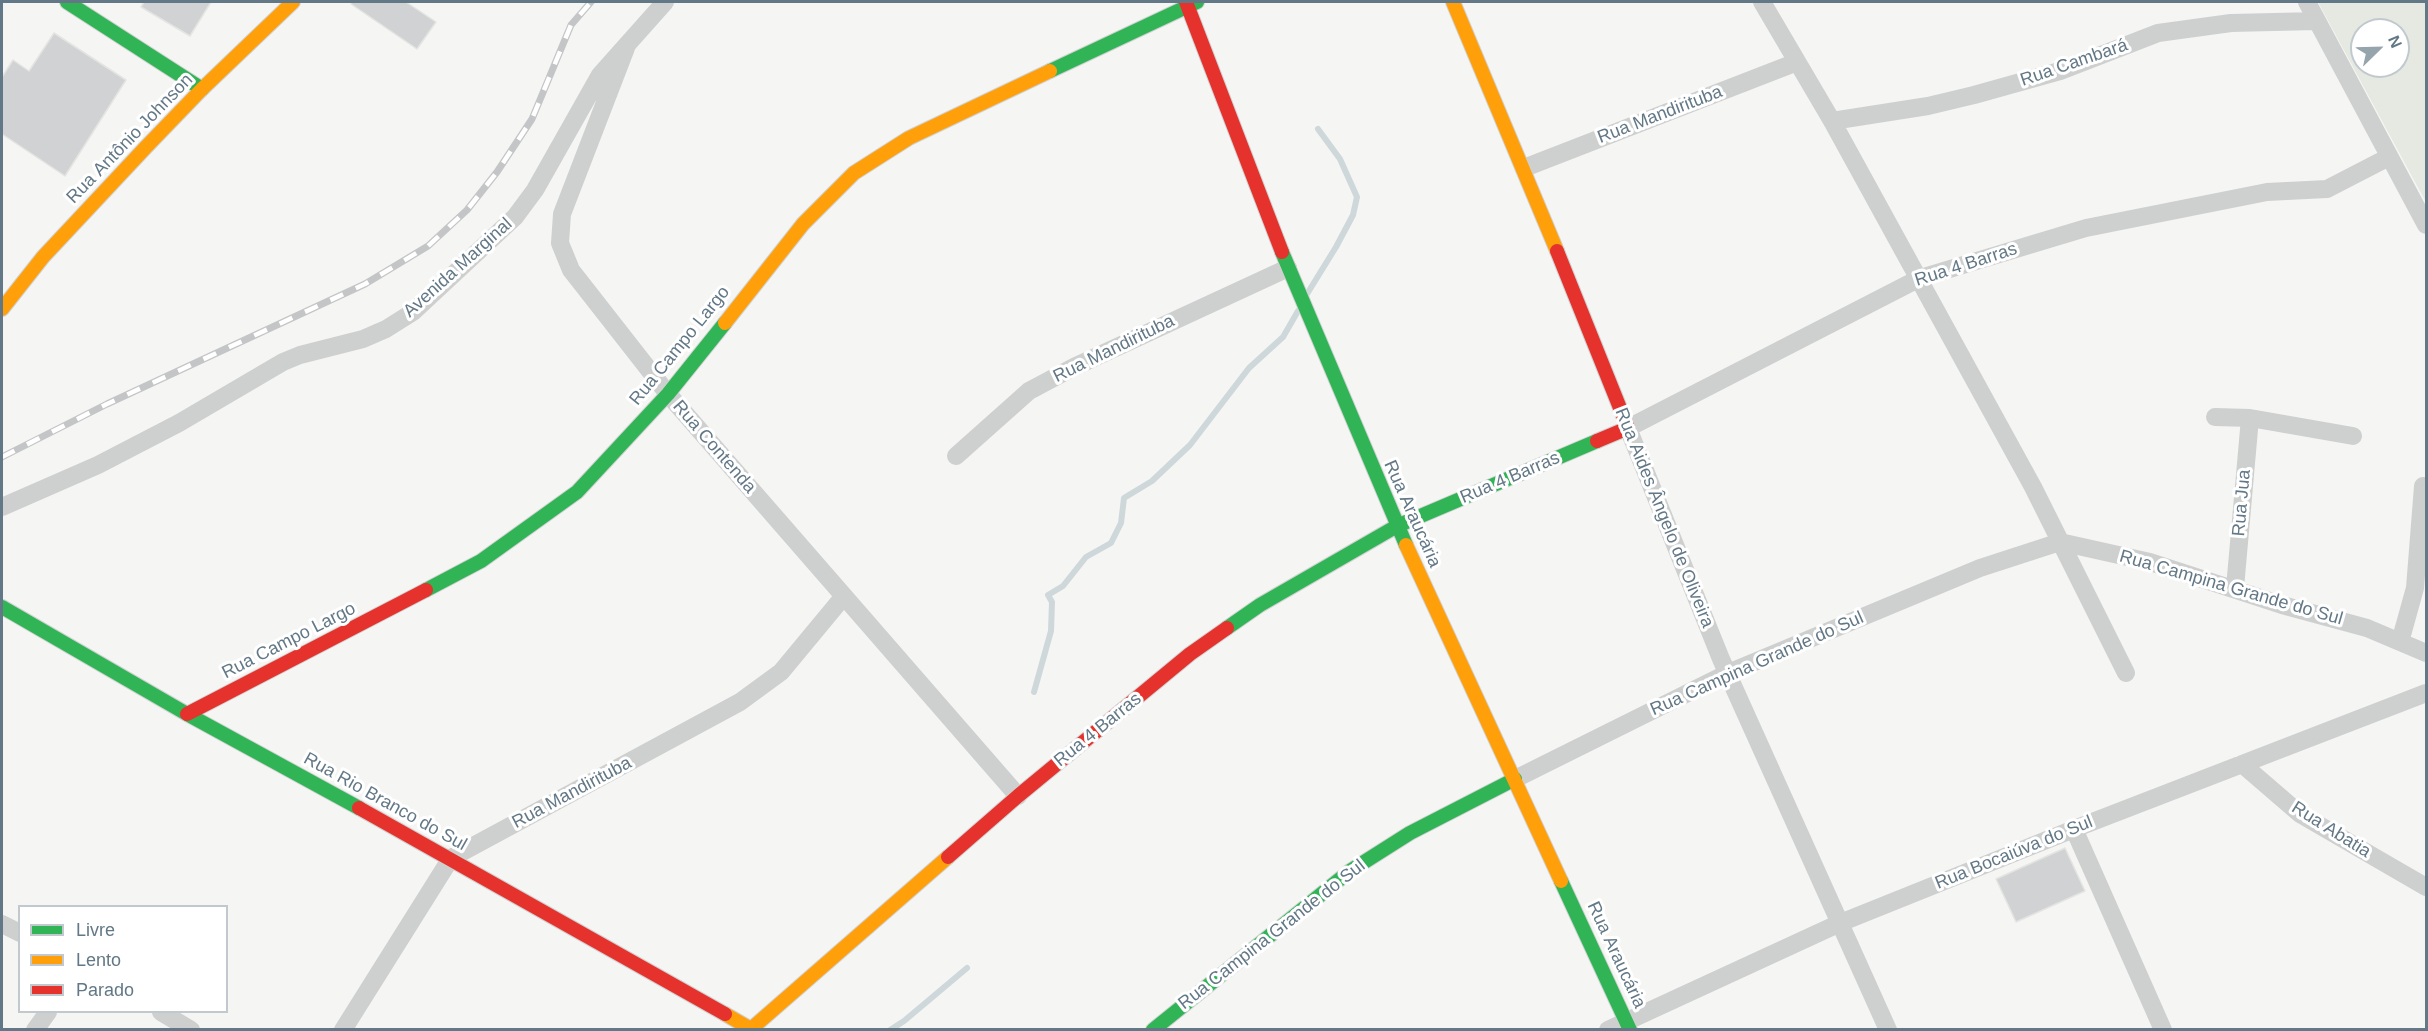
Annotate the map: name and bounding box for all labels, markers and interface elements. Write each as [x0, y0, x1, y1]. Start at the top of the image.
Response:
north arrow [2350, 18, 2410, 78]
text: N [2385, 33, 2405, 50]
street label: Rua Cambará [2018, 35, 2130, 91]
street label: Rua Antônio Johnson [62, 70, 198, 208]
street label: Rua Mandirituba [1594, 81, 1726, 149]
street label: Avenida Marginal [399, 214, 517, 322]
street label: Rua 4 Barras [1912, 238, 2020, 292]
street label: Rua Campo Largo [625, 282, 735, 410]
street label: Rua Mandirituba [1050, 310, 1178, 388]
street label: Rua Contenda [668, 396, 760, 498]
street label: Rua Aides Ângelo de Oliveira [1610, 405, 1718, 631]
street label: Rua 4 Barras [1457, 447, 1563, 509]
street label: Rua Araucária [1379, 457, 1445, 571]
street label: Rua Jua [2228, 469, 2256, 537]
street label: Rua Campina Grande do Sul [2117, 546, 2345, 630]
street label: Rua Campo Largo [219, 598, 359, 684]
street label: Rua Campina Grande do Sul [1647, 607, 1867, 721]
street label: Rua 4 Barras [1050, 688, 1146, 772]
street label: Rua Rio Branco do Sul [300, 748, 470, 856]
street label: Rua Mandirituba [509, 752, 635, 834]
street label: Rua Abatia [2288, 797, 2374, 863]
street label: Rua Bocaiúva do Sul [1932, 811, 2096, 895]
street label: Rua Campina Grande do Sul [1174, 855, 1370, 1015]
street label: Rua Araucária [1582, 898, 1650, 1012]
legend [18, 905, 228, 1013]
text: Livre [76, 920, 115, 940]
text: Lento [76, 950, 121, 970]
text: Parado [76, 980, 134, 1000]

